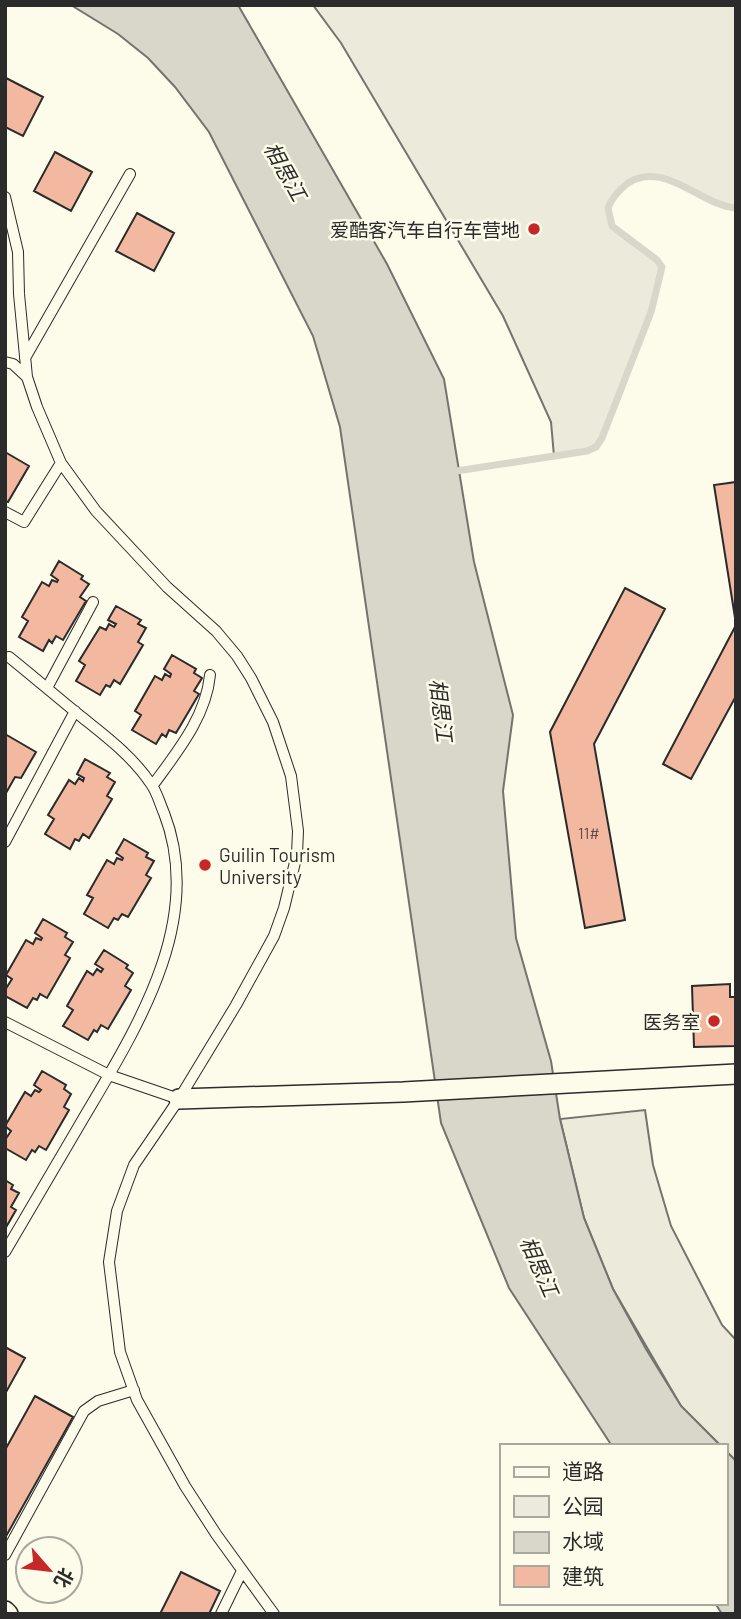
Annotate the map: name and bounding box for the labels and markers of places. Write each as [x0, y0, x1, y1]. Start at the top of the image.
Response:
place label: 爱酷客汽车自行车营地 [330, 218, 520, 241]
marker: 爱酷客汽车自行车营地 [526, 221, 542, 237]
place label: Guilin Tourism University [219, 843, 336, 888]
marker: Guilin Tourism University [197, 857, 213, 873]
place label: 医务室 [643, 1010, 700, 1033]
marker: 医务室 [706, 1013, 722, 1029]

